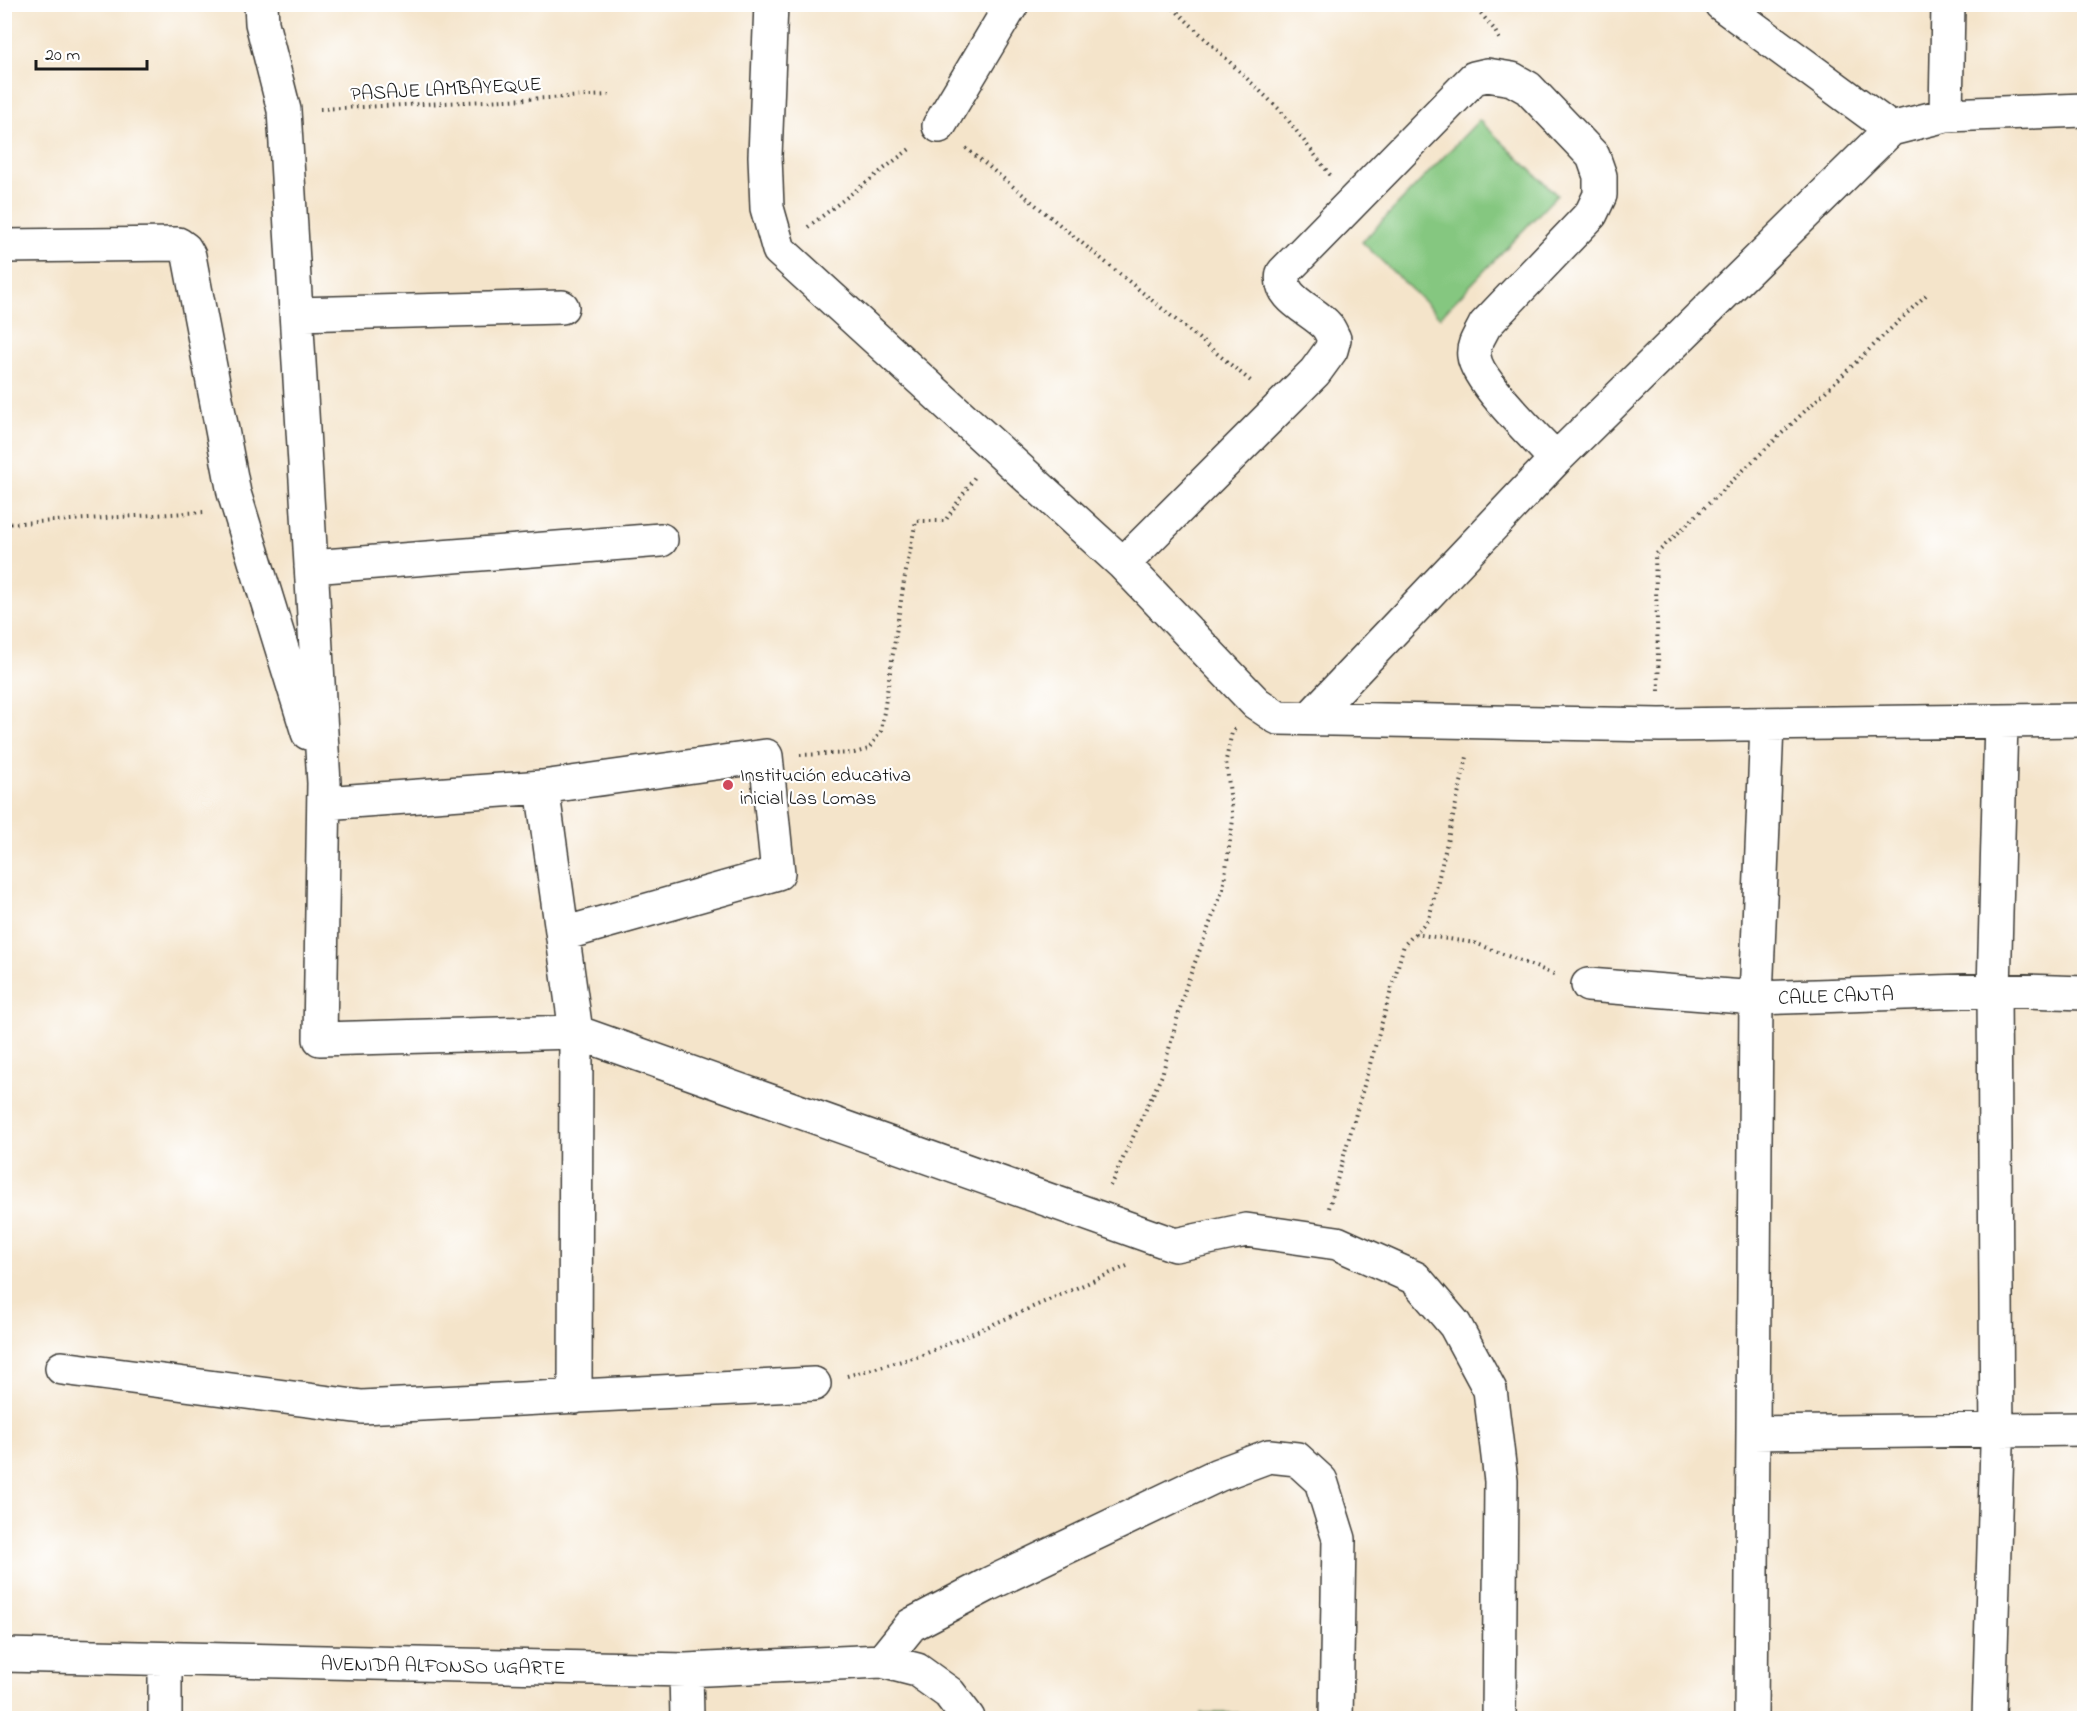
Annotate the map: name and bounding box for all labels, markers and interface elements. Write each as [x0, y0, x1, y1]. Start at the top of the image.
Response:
scale bar [36, 33, 147, 71]
text: 20 m [45, 43, 80, 69]
street label: PASAJE LAMBAYEQUE [350, 71, 542, 110]
place label: Institución educativa inicial Las Lomas [740, 762, 911, 814]
marker: Institución educativa inicial Las Lomas [721, 778, 735, 792]
street label: CALLE CANTA [1778, 981, 1894, 1014]
street label: AVENIDA ALFONSO UGARTE [320, 1651, 566, 1684]

